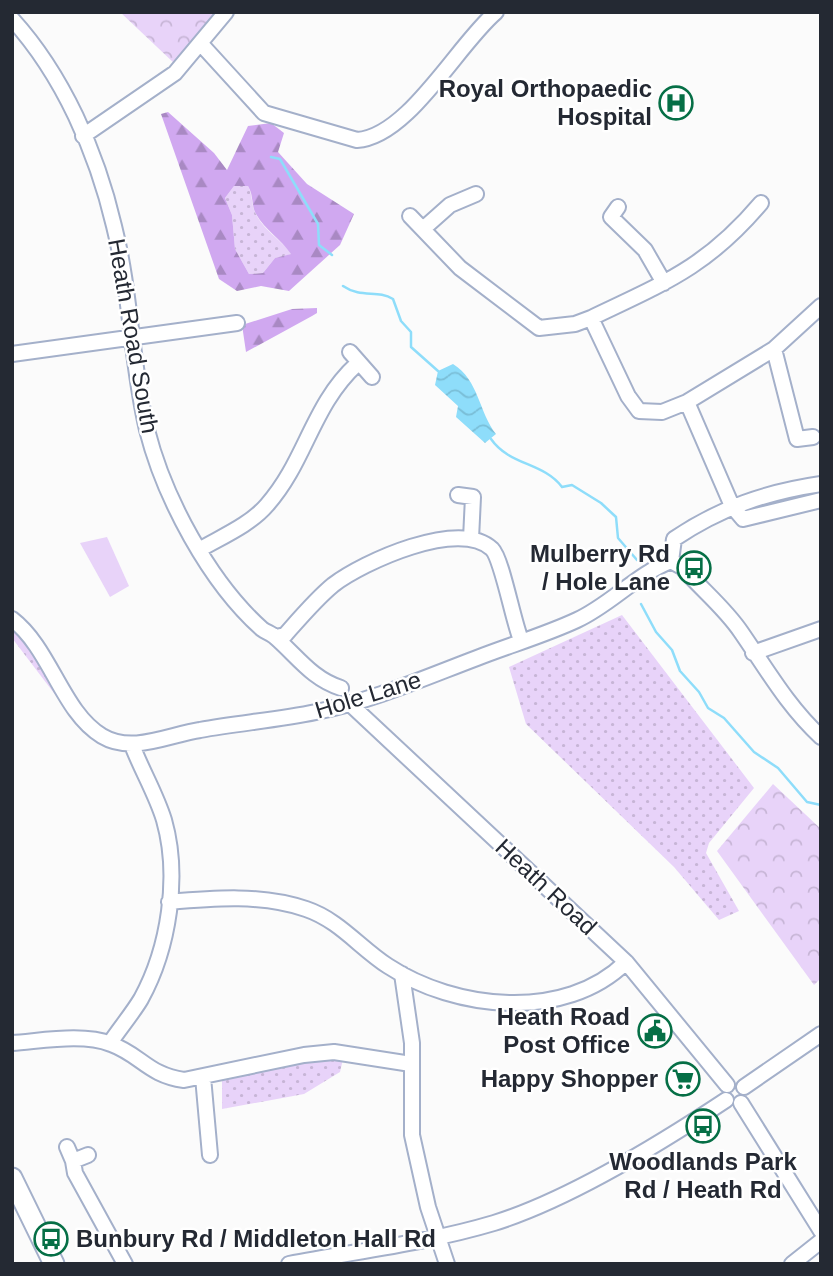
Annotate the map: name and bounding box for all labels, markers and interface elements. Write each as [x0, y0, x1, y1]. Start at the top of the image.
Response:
place label: Royal Orthopaedic Hospital [439, 75, 652, 130]
hospital icon: Royal Orthopaedic Hospital [657, 84, 695, 122]
street label: Heath Road South [103, 236, 164, 435]
place label: Mulberry Rd / Hole Lane [530, 540, 670, 595]
bus stop icon: Mulberry Rd / Hole Lane [675, 549, 713, 587]
street label: Hole Lane [312, 666, 424, 723]
street label: Heath Road [490, 833, 602, 940]
place label: Heath Road Post Office [497, 1003, 630, 1058]
public building icon: Heath Road Post Office [636, 1012, 674, 1050]
supermarket icon: Happy Shopper [664, 1060, 702, 1098]
place label: Happy Shopper [481, 1065, 658, 1092]
bus stop icon: Woodlands Park Rd / Heath Rd [684, 1107, 722, 1145]
place label: Woodlands Park Rd / Heath Rd [609, 1148, 797, 1203]
bus stop icon: Bunbury Rd / Middleton Hall Rd [32, 1220, 70, 1258]
place label: Bunbury Rd / Middleton Hall Rd [76, 1225, 436, 1252]

